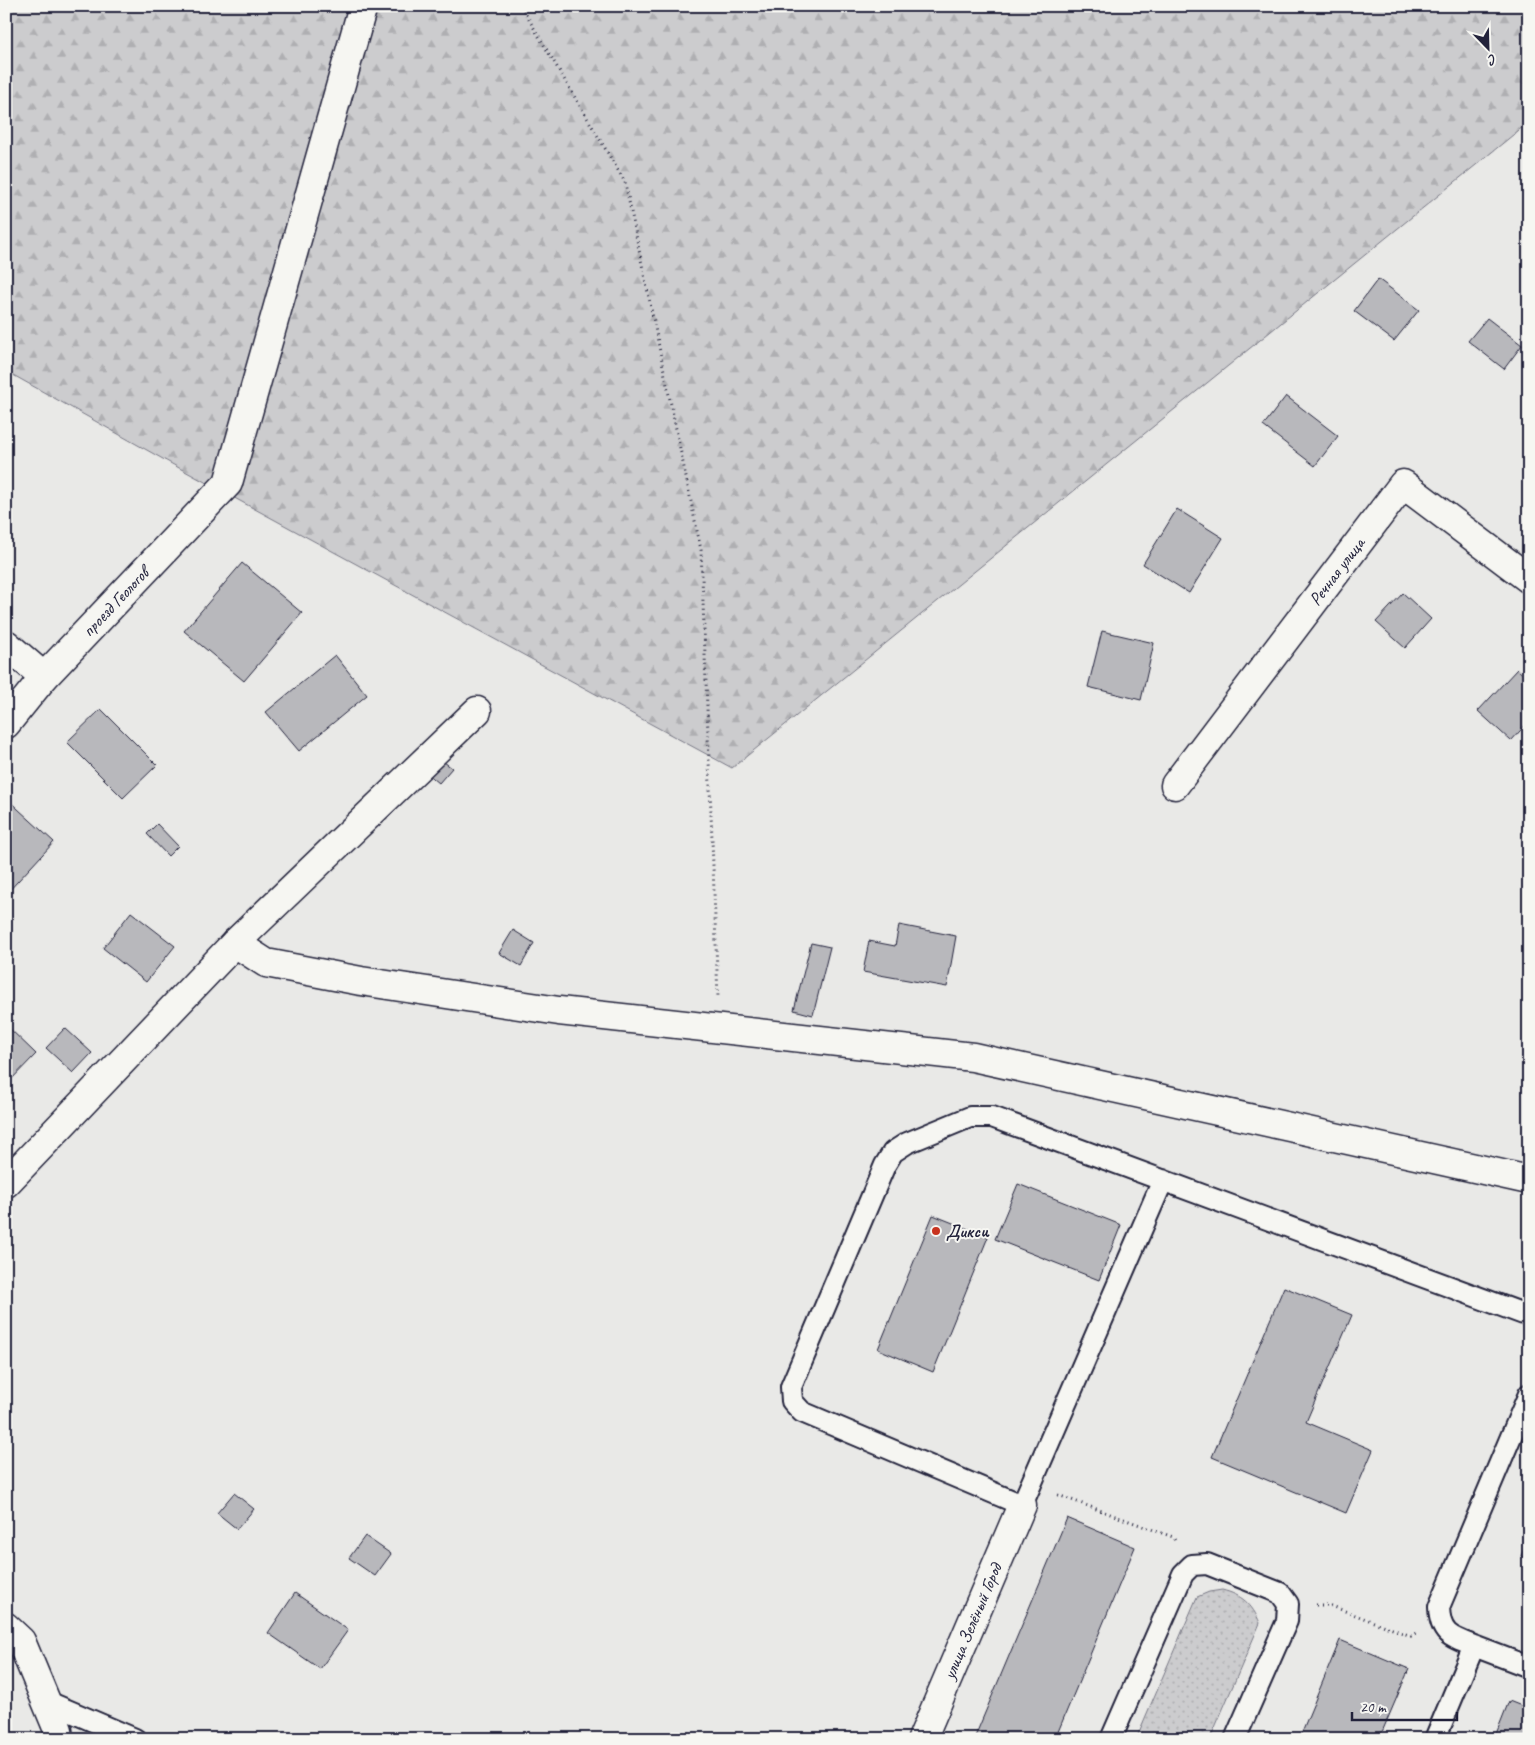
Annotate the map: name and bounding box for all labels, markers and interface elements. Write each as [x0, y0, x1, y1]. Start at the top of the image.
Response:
north arrow [1462, 22, 1512, 72]
text: С [1484, 50, 1499, 70]
street label: Речная улица [1304, 532, 1371, 610]
street label: проезд Геологов [77, 559, 156, 641]
place label: Дикси [946, 1220, 990, 1242]
marker: Дикси [930, 1225, 942, 1237]
street label: улица Зелёный Город [937, 1558, 1008, 1683]
scale bar [1352, 1690, 1458, 1722]
text: 20 m [1360, 1698, 1387, 1717]

